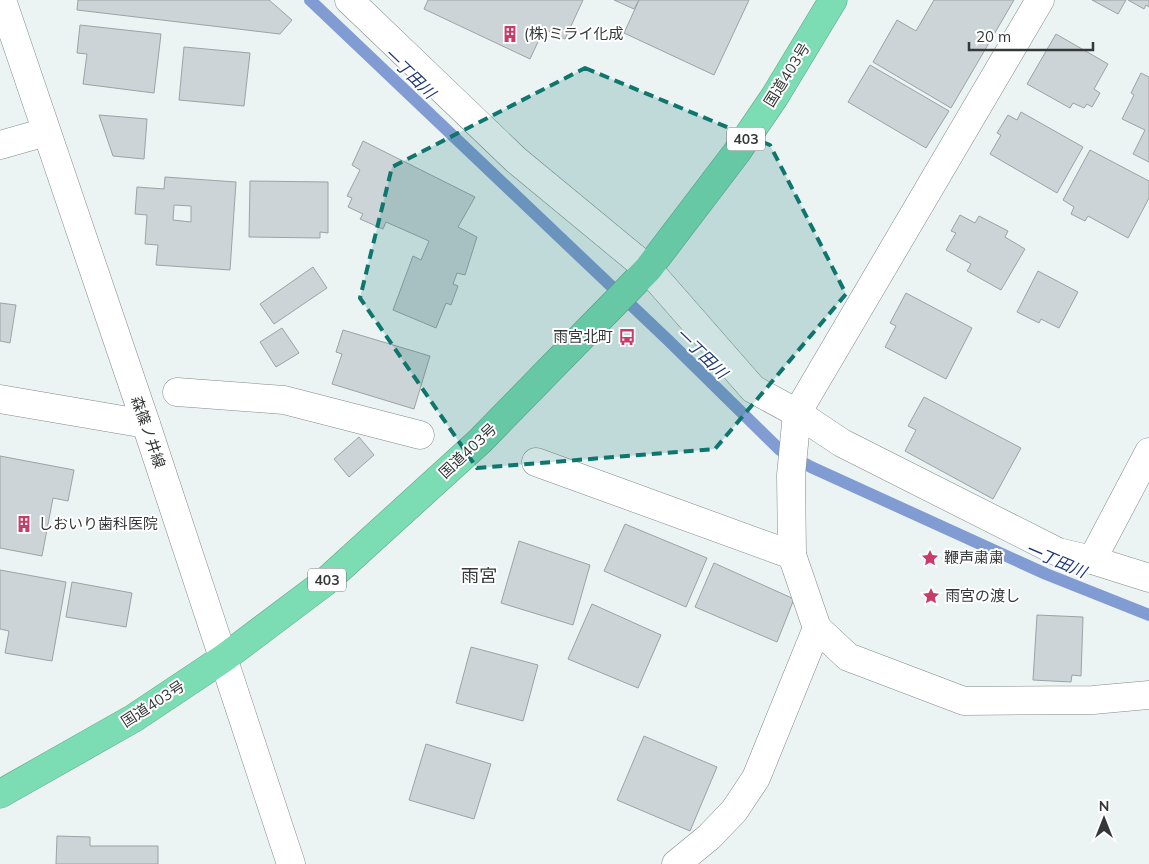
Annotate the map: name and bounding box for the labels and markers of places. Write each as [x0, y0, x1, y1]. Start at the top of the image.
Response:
building icon: (株)ミライ化成 [500, 24, 520, 44]
place label: (株)ミライ化成 [524, 24, 624, 43]
place label: 雨宮北町 [553, 327, 613, 346]
bus stop icon: 雨宮北町 [617, 327, 637, 347]
building icon: しおいり歯科医院 [14, 514, 34, 534]
place label: しおいり歯科医院 [38, 514, 158, 533]
place icon: 鞭声粛粛 [920, 548, 940, 568]
place label: 鞭声粛粛 [944, 548, 1004, 567]
place icon: 雨宮の渡し [921, 586, 941, 606]
place label: 雨宮の渡し [945, 586, 1020, 605]

